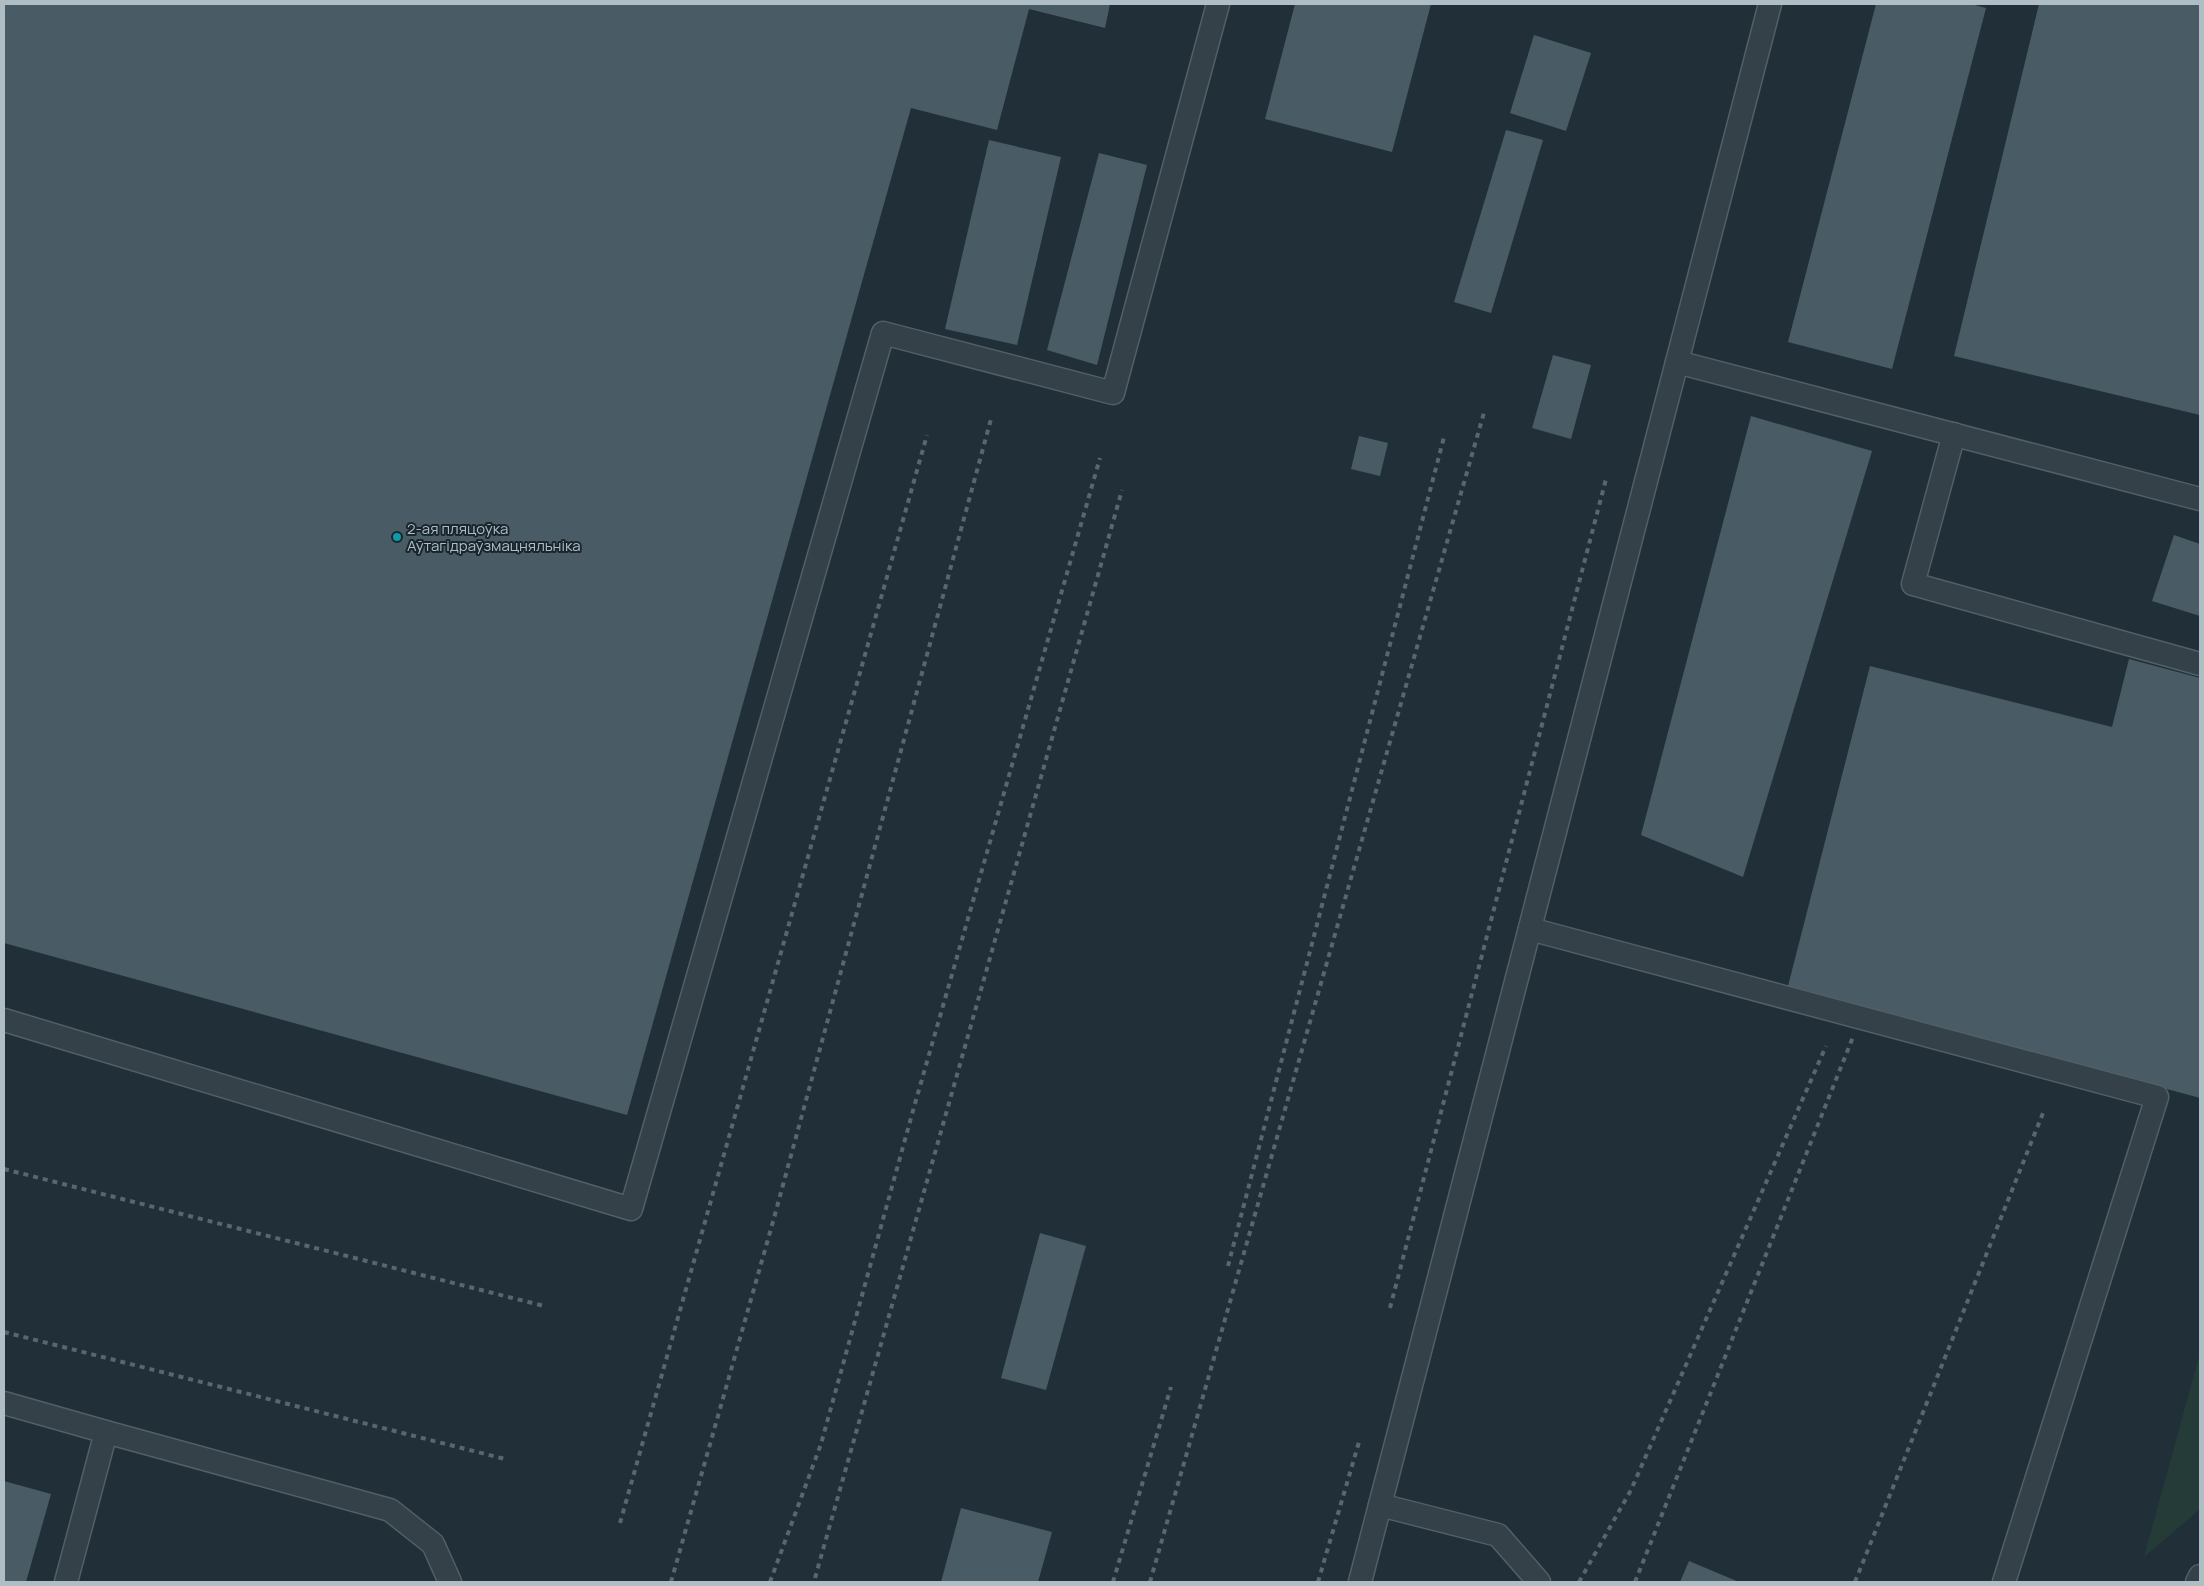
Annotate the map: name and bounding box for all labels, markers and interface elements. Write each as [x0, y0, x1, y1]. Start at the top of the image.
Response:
place label: 2-ая пляцоўка Аўтагідраўзмацняльніка [407, 518, 581, 556]
marker: 2-ая пляцоўка Аўтагідраўзмацняльніка [391, 531, 403, 543]

